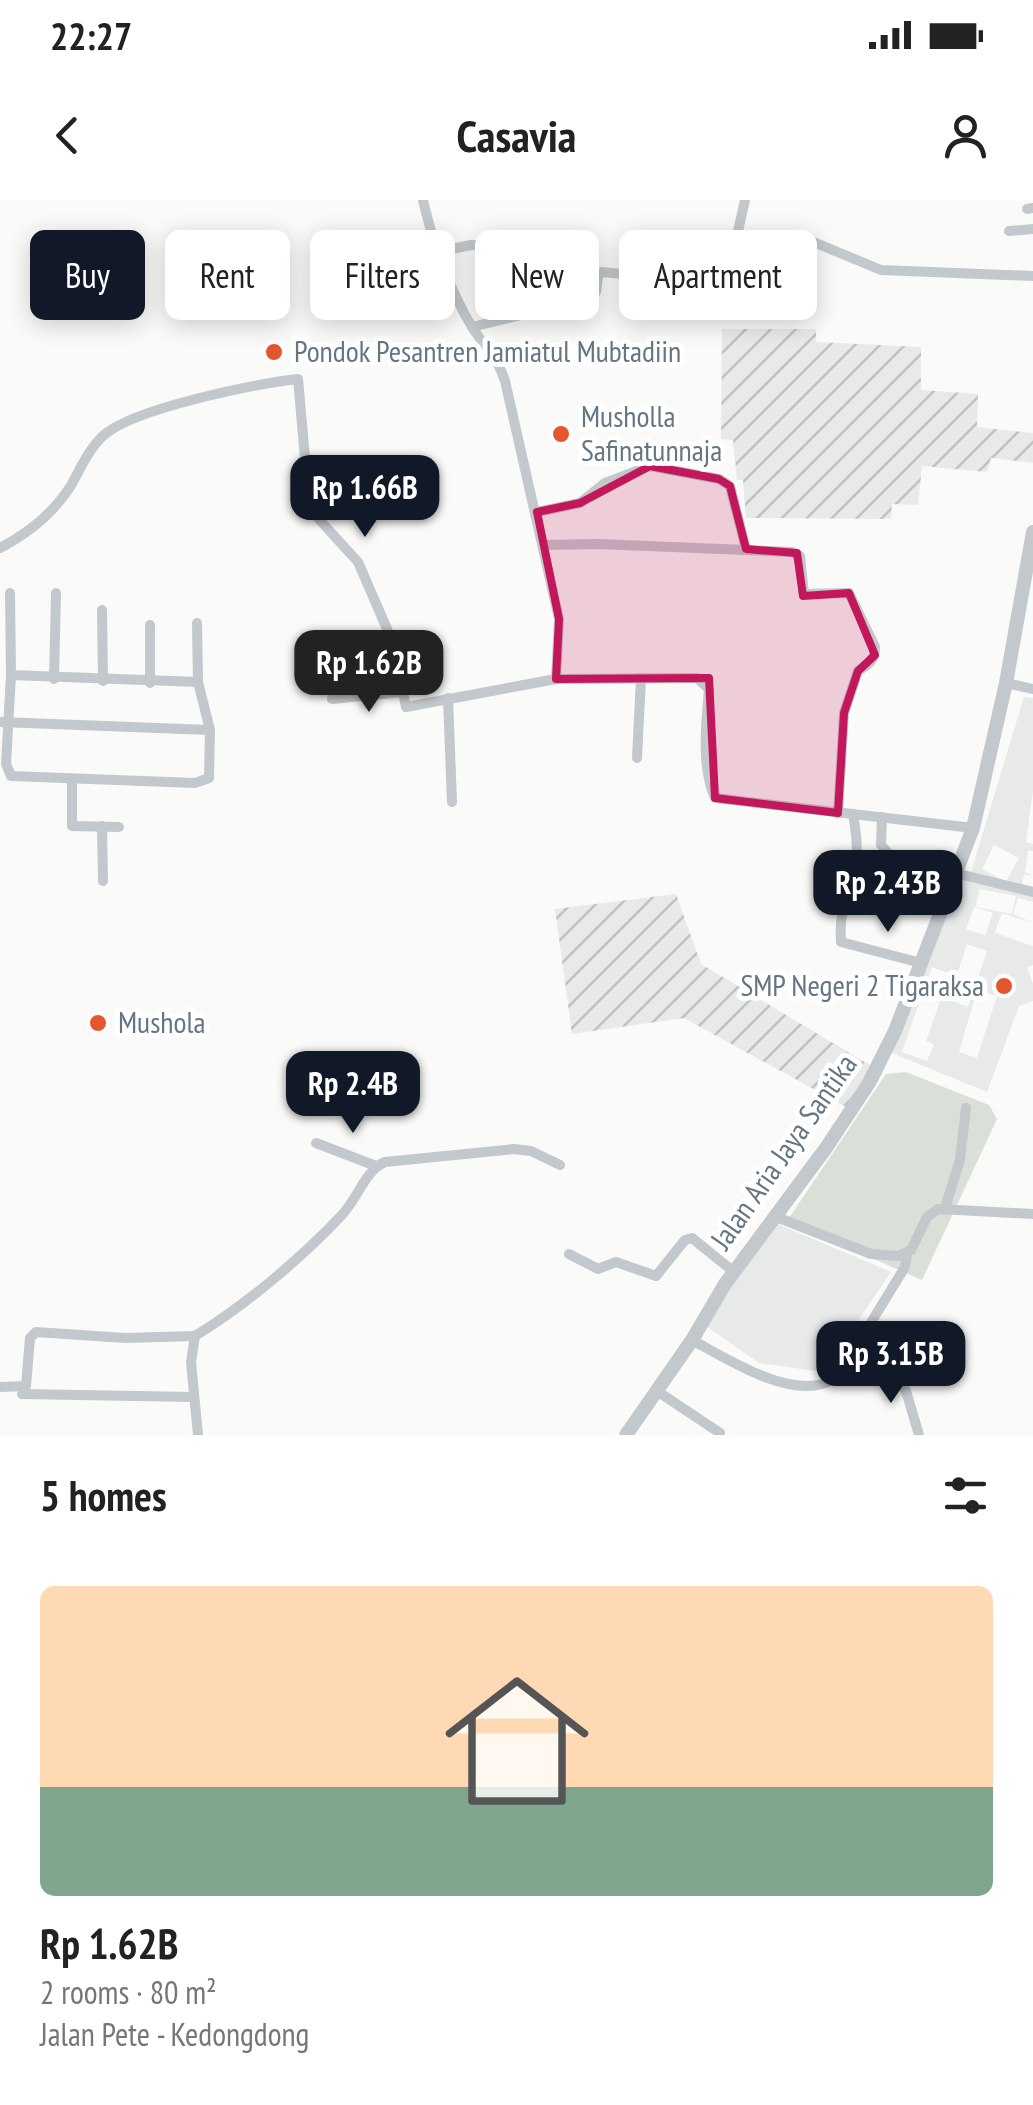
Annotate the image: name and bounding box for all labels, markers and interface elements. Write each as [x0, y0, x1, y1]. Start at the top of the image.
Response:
text: 22:27 [50, 11, 132, 60]
text: Casavia [457, 106, 576, 164]
icon: back [40, 108, 95, 163]
icon: person [938, 108, 993, 163]
chip: Buy [30, 230, 145, 320]
chip: Rent [165, 230, 290, 320]
chip: Filters [310, 230, 455, 320]
chip: New [475, 230, 599, 320]
chip: Apartment [619, 230, 817, 320]
place label: Pondok Pesantren Jamiatul Mubtadiin [294, 331, 681, 370]
marker: Pondok Pesantren Jamiatul Mubtadiin [263, 341, 285, 363]
place label: Musholla Safinatunnaja [581, 396, 722, 469]
marker: Musholla Safinatunnaja [550, 423, 572, 445]
pin: Rp 1.66B [262, 455, 468, 540]
text: Rp 1.66B [312, 466, 418, 508]
pin: Rp 1.62B [266, 630, 472, 715]
text: Rp 1.62B [316, 641, 422, 683]
pin: Rp 2.43B [785, 850, 991, 935]
text: Rp 2.43B [835, 861, 941, 903]
place label: SMP Negeri 2 Tigaraksa [740, 965, 984, 1004]
marker: SMP Negeri 2 Tigaraksa [993, 975, 1015, 997]
place label: Mushola [118, 1002, 205, 1041]
marker: Mushola [87, 1012, 109, 1034]
street label: Jalan Aria Jaya Santika [700, 1046, 865, 1257]
pin: Rp 2.4B [261, 1051, 445, 1136]
text: Rp 2.4B [308, 1062, 398, 1104]
pin: Rp 3.15B [788, 1321, 994, 1406]
text: Rp 3.15B [838, 1332, 944, 1374]
text: 5 homes [40, 1468, 167, 1523]
icon: filters [938, 1468, 993, 1523]
icon: home [427, 1651, 607, 1831]
text: Rp 1.62B [40, 1916, 178, 1971]
text: 2 rooms · 80 m² [40, 1971, 217, 2013]
text: Jalan Pete - Kedongdong [40, 2013, 309, 2055]

